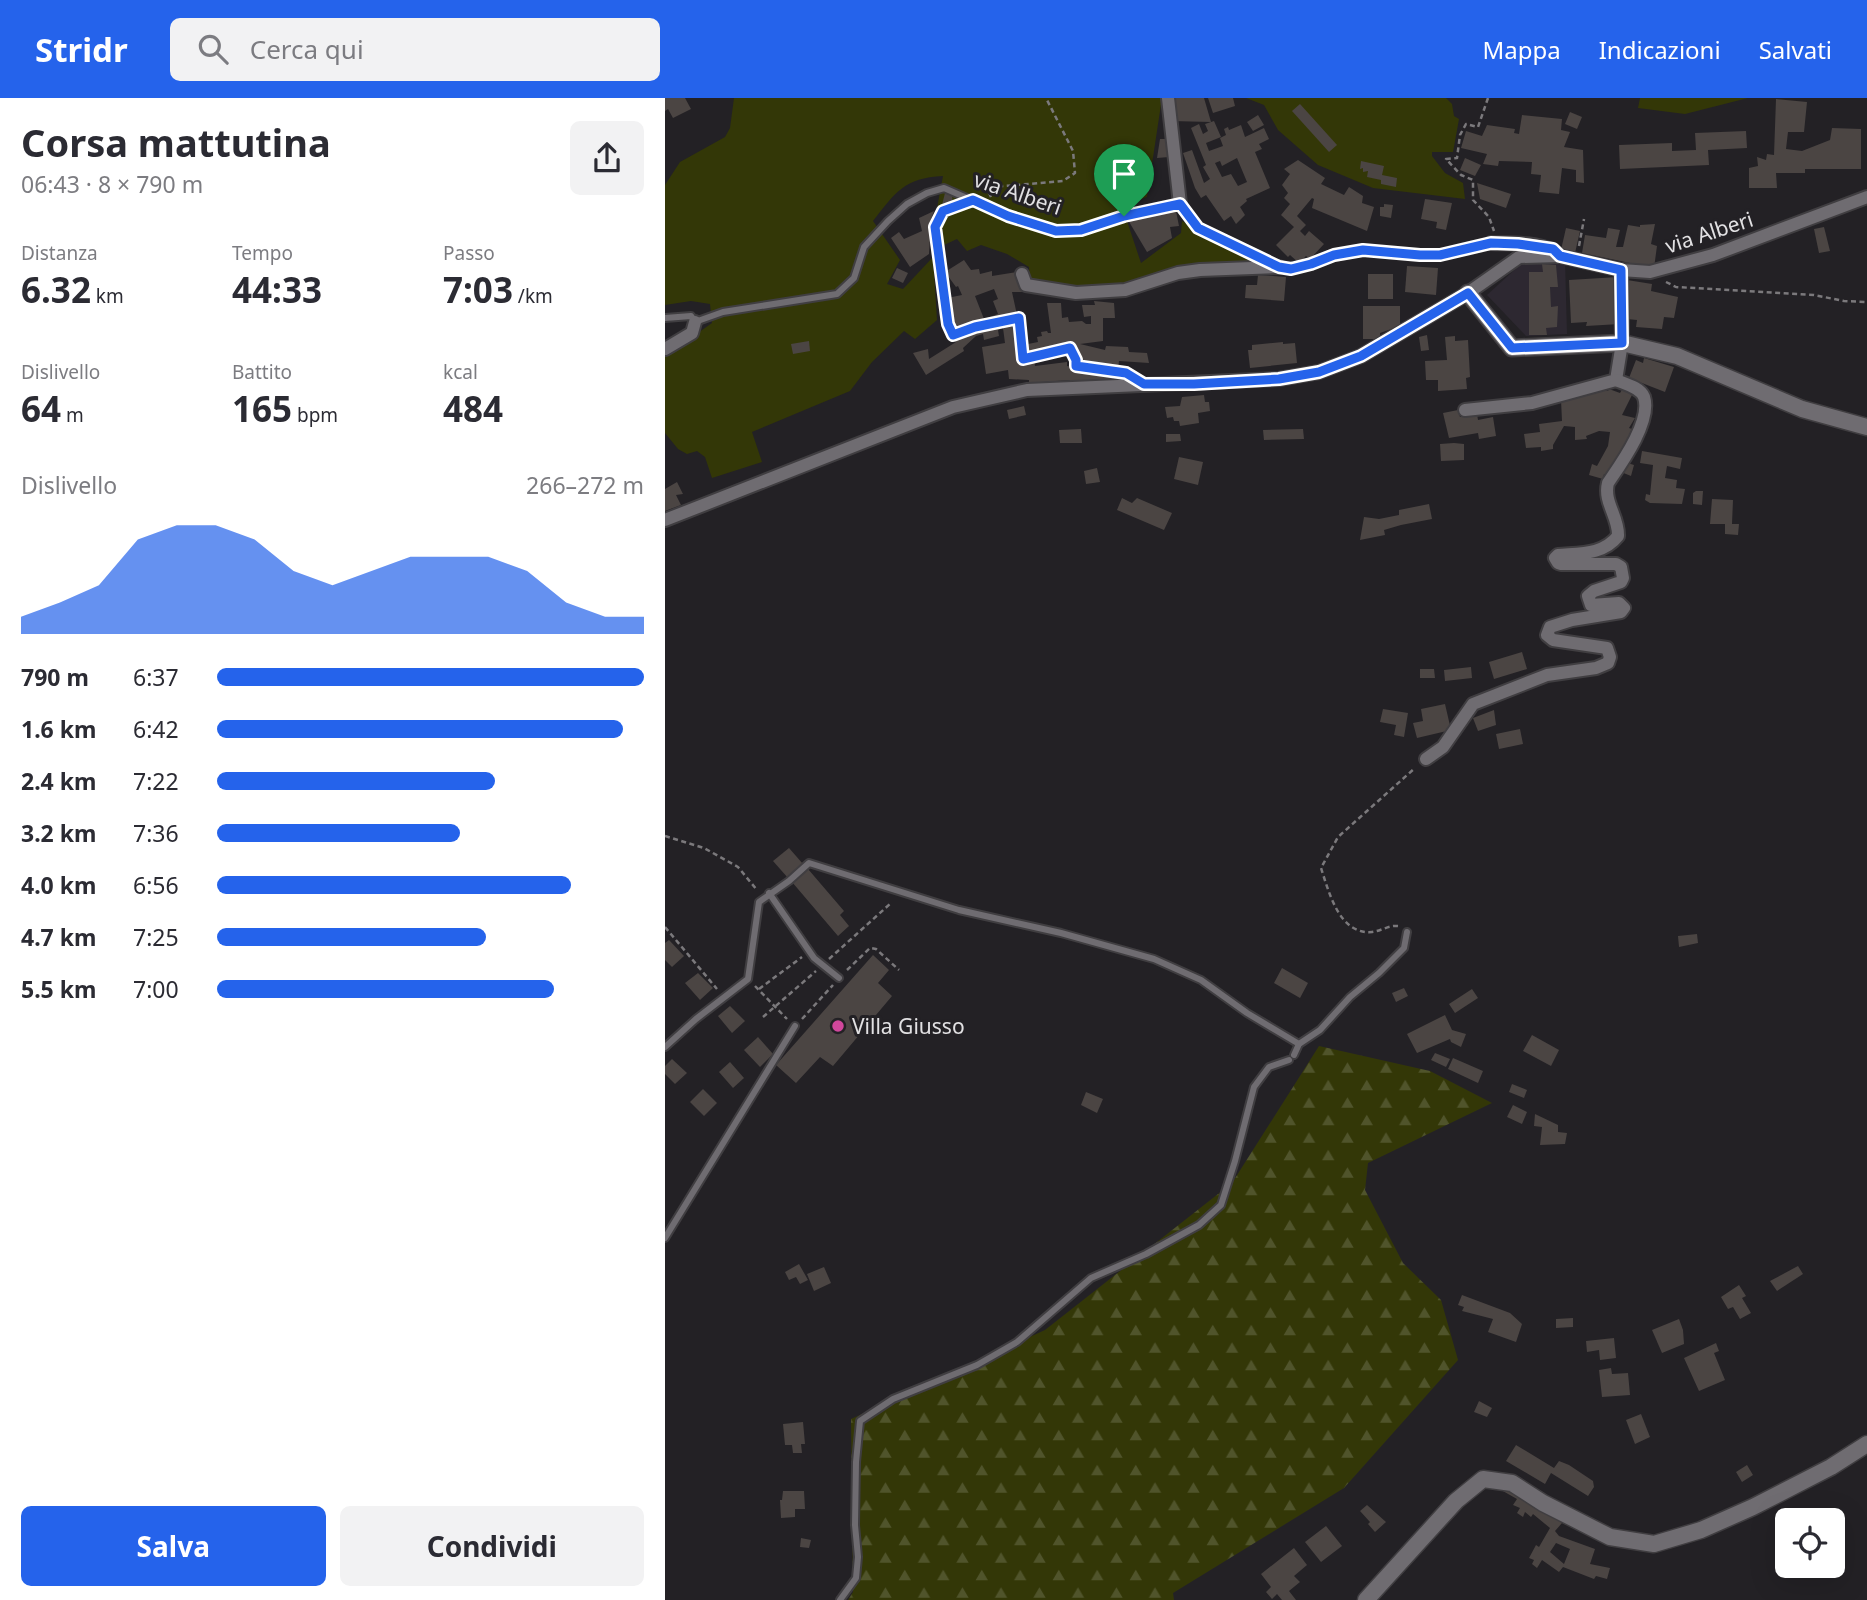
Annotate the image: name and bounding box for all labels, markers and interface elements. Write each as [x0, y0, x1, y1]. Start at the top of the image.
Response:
search box [170, 18, 660, 81]
text: Stridr [35, 27, 128, 72]
icon: search [194, 30, 232, 68]
text: Cerca qui [250, 31, 364, 67]
text: Mappa [1483, 33, 1561, 66]
text: Indicazioni [1599, 33, 1721, 66]
text: Salvati [1759, 33, 1832, 66]
text: Corsa mattutina [21, 116, 331, 168]
button: share [570, 121, 644, 195]
pin [1094, 144, 1154, 216]
icon: arrive [1105, 155, 1143, 193]
street label: via Alberi [970, 165, 1066, 221]
text: 06:43 · 8 × 790 m [21, 168, 203, 200]
street label: via Alberi [1661, 205, 1757, 259]
text: Distanza [21, 240, 98, 266]
text: Tempo [232, 240, 293, 266]
text: Passo [443, 240, 495, 266]
text: 6.32 [21, 266, 91, 313]
text: 44:33 [232, 266, 322, 313]
text: 7:03 [443, 266, 513, 313]
text: km [91, 283, 124, 309]
text: /km [513, 283, 553, 309]
text: Dislivello [21, 359, 100, 385]
text: Battito [232, 359, 292, 385]
text: kcal [443, 359, 478, 385]
text: 64 [21, 385, 61, 432]
text: 165 [232, 385, 292, 432]
text: 484 [443, 385, 503, 432]
text: m [61, 402, 84, 428]
text: bpm [292, 402, 338, 428]
text: Dislivello [21, 469, 117, 501]
text: 266–272 m [526, 469, 644, 501]
text: 790 m [21, 661, 89, 693]
text: 6:37 [133, 661, 179, 693]
text: 1.6 km [21, 713, 96, 745]
text: 6:42 [133, 713, 179, 745]
text: 2.4 km [21, 765, 96, 797]
text: 7:22 [133, 765, 179, 797]
text: 3.2 km [21, 817, 96, 849]
text: 7:36 [133, 817, 179, 849]
text: 4.0 km [21, 869, 96, 901]
text: 6:56 [133, 869, 179, 901]
text: 4.7 km [21, 921, 96, 953]
text: 7:25 [133, 921, 179, 953]
text: 5.5 km [21, 973, 96, 1005]
text: 7:00 [133, 973, 179, 1005]
place label: Villa Giusso [852, 1012, 965, 1040]
marker: Villa Giusso [830, 1018, 846, 1034]
button: Salva [21, 1506, 326, 1586]
button: Condividi [340, 1506, 644, 1586]
map controls [1775, 1508, 1845, 1578]
button: locate [1775, 1508, 1845, 1578]

